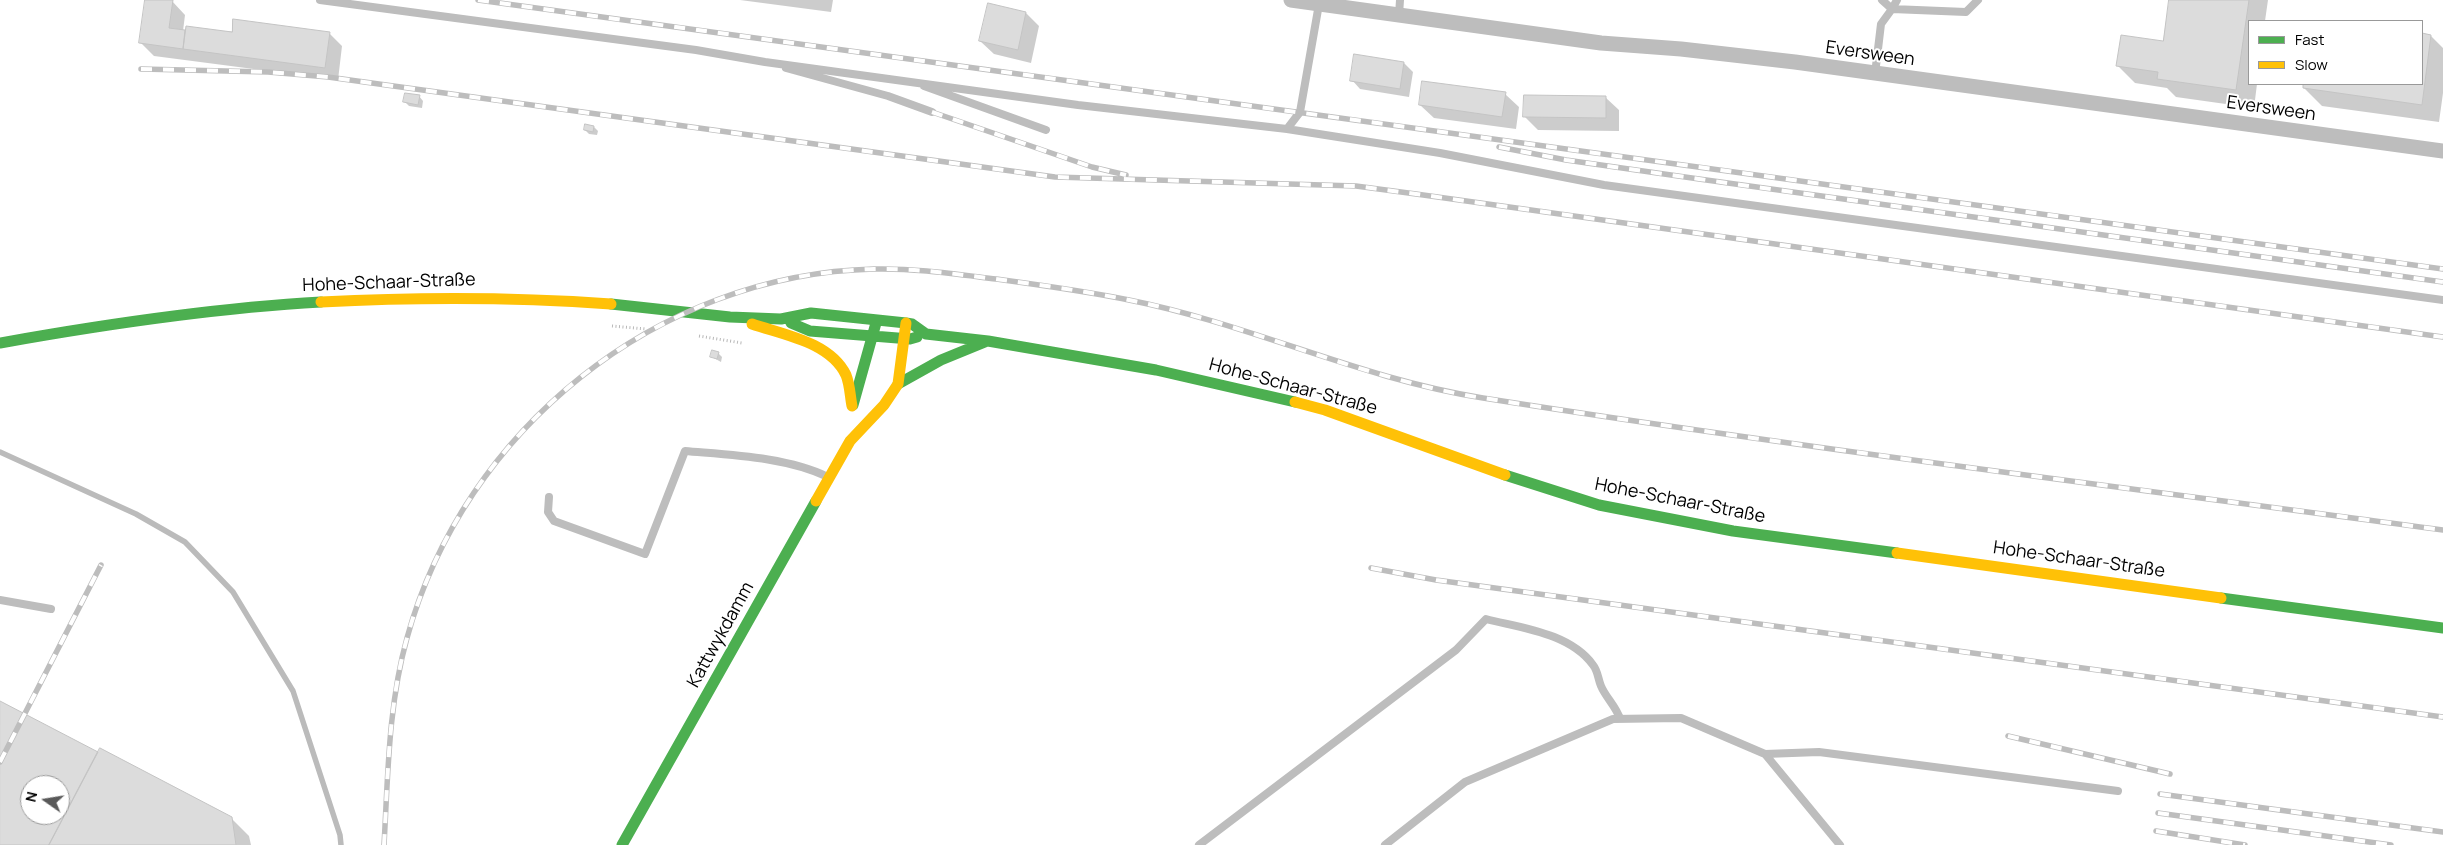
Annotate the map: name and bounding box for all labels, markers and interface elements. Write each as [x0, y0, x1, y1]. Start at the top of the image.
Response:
legend [2248, 20, 2423, 85]
text: Fast [2295, 29, 2324, 50]
street label: Eversween [1824, 37, 1916, 71]
text: Slow [2295, 54, 2328, 75]
street label: Eversween [2225, 92, 2317, 126]
street label: Hohe-Schaar-Straße [302, 269, 476, 297]
street label: Hohe-Schaar-Straße [1207, 354, 1379, 420]
street label: Hohe-Schaar-Straße [1593, 474, 1767, 528]
street label: Hohe-Schaar-Straße [1992, 537, 2166, 583]
street label: Kattwykdamm [683, 579, 759, 691]
north arrow [20, 775, 70, 825]
text: N [20, 790, 41, 804]

